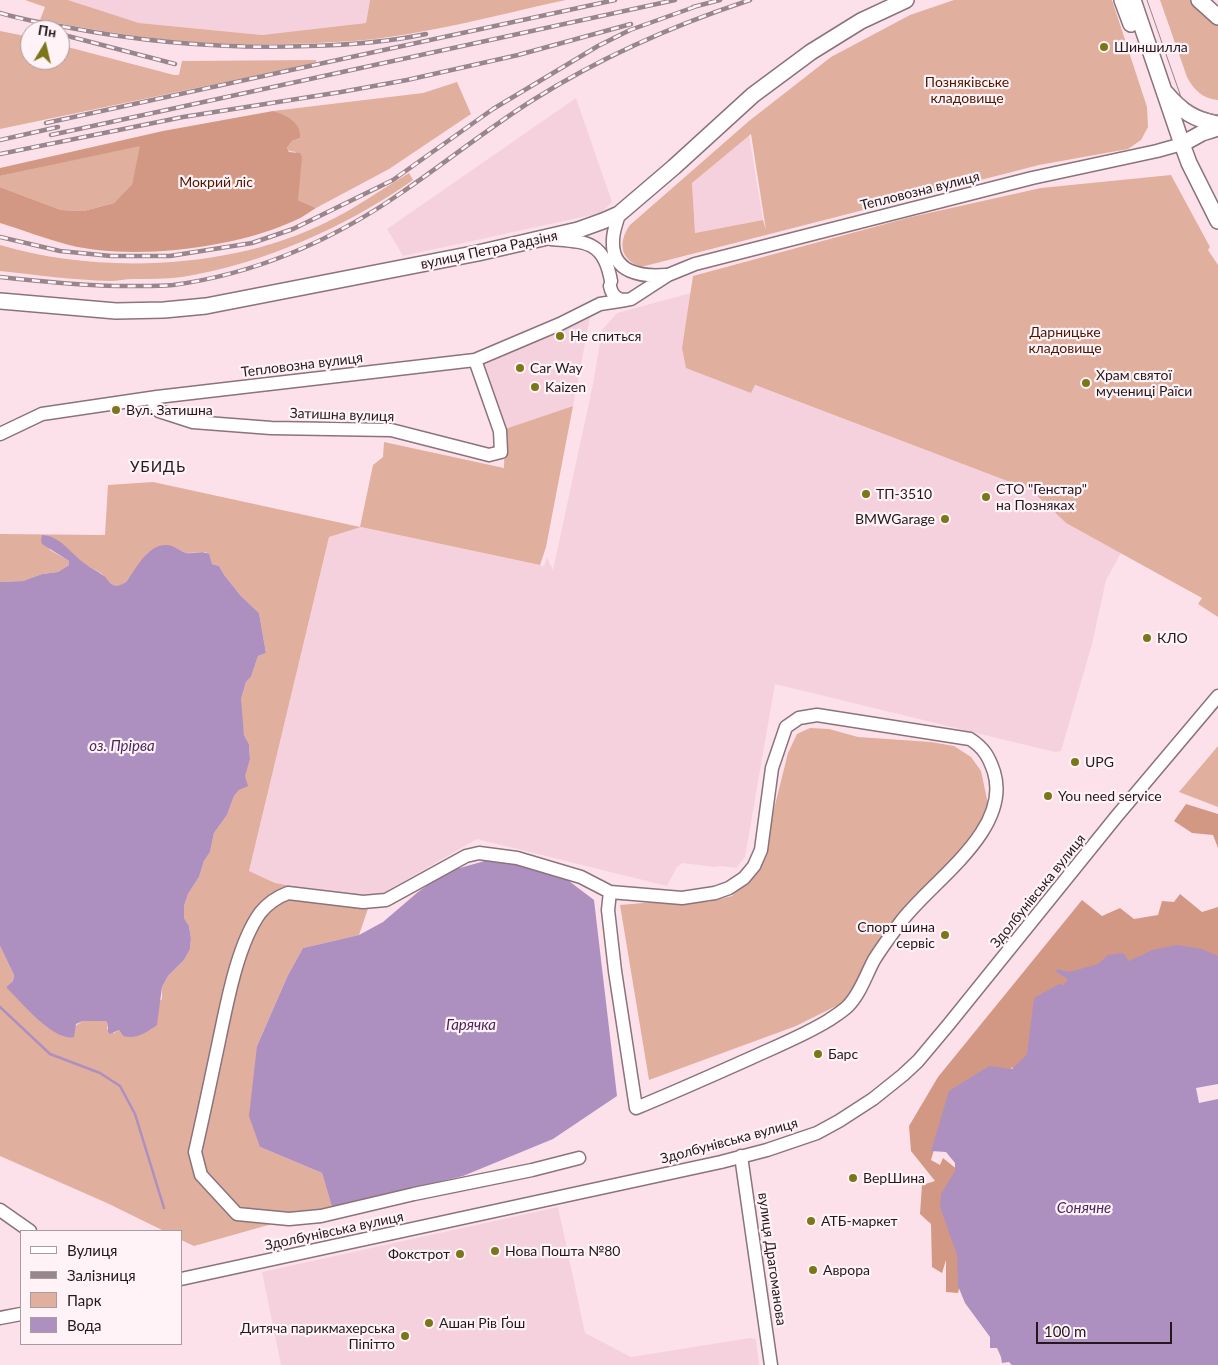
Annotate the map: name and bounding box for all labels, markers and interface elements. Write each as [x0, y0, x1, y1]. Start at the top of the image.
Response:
north arrow [20, 20, 70, 70]
text: Пн [37, 21, 58, 41]
place label: Шиншилла [1114, 39, 1188, 55]
marker: Шиншилла [1098, 41, 1110, 53]
park label: Позняківське кладовище [925, 74, 1009, 106]
street label: Тепловозна вулиця [859, 168, 981, 214]
park label: Мокрий ліс [179, 174, 253, 190]
street label: вулиця Петра Радзіня [419, 227, 559, 273]
park label: Дарницьке кладовище [1028, 324, 1102, 357]
place label: Не спиться [570, 328, 641, 344]
marker: Не спиться [554, 330, 566, 342]
street label: Тепловозна вулиця [240, 349, 364, 381]
place label: Car Way [530, 360, 583, 376]
marker: Car Way [514, 362, 526, 374]
place label: Храм святої мучениці Раїси [1096, 367, 1192, 400]
marker: Храм святої мучениці Раїси [1080, 377, 1092, 389]
place label: Kaizen [545, 379, 586, 395]
marker: Kaizen [529, 381, 541, 393]
place label: Вул. Затишна [126, 402, 213, 418]
marker: Вул. Затишна [110, 404, 122, 416]
street label: Затишна вулиця [289, 405, 395, 425]
district label: УБИДЬ [129, 458, 187, 476]
place label: СТО "Генстар" на Позняках [996, 481, 1087, 514]
place label: ТП-3510 [876, 486, 932, 502]
marker: ТП-3510 [860, 488, 872, 500]
marker: СТО "Генстар" на Позняках [980, 491, 992, 503]
place label: BMWGarage [855, 511, 935, 527]
marker: BMWGarage [939, 513, 951, 525]
place label: КЛО [1157, 630, 1188, 646]
marker: КЛО [1141, 632, 1153, 644]
water label: оз. Прірва [89, 737, 155, 755]
place label: UPG [1085, 754, 1114, 770]
marker: UPG [1069, 756, 1081, 768]
place label: You need service [1058, 788, 1162, 804]
marker: You need service [1042, 790, 1054, 802]
street label: Здолбунівська вулиця [987, 831, 1089, 951]
place label: Спорт шина сервіс [857, 919, 935, 952]
marker: Спорт шина сервіс [939, 929, 951, 941]
water label: Гарячка [446, 1016, 496, 1034]
place label: Барс [828, 1046, 858, 1062]
marker: Барс [812, 1048, 824, 1060]
street label: Здолбунівська вулиця [658, 1115, 800, 1167]
place label: ВерШина [863, 1170, 925, 1186]
marker: ВерШина [847, 1172, 859, 1184]
street label: вулиця Драгоманова [754, 1191, 790, 1327]
water label: Сонячне [1057, 1199, 1111, 1217]
street label: Здолбунівська вулиця [263, 1208, 405, 1254]
place label: АТБ-маркет [821, 1213, 898, 1229]
marker: АТБ-маркет [805, 1215, 817, 1227]
legend [20, 1230, 182, 1345]
text: Вулиця [67, 1241, 117, 1259]
place label: Нова Пошта №80 [505, 1243, 620, 1259]
marker: Нова Пошта №80 [489, 1245, 501, 1257]
place label: Фокстрот [388, 1246, 450, 1262]
marker: Фокстрот [454, 1248, 466, 1260]
place label: Аврора [823, 1262, 870, 1278]
marker: Аврора [807, 1264, 819, 1276]
text: Залізниця [67, 1266, 136, 1284]
text: Парк [67, 1291, 101, 1309]
scale bar [1038, 1312, 1174, 1344]
place label: Ашан Рів Ґош [439, 1315, 525, 1331]
text: Вода [67, 1316, 102, 1334]
marker: Ашан Рів Ґош [423, 1317, 435, 1329]
place label: Дитяча парикмахерська Піпітто [240, 1320, 395, 1352]
text: 100 m [1044, 1322, 1086, 1340]
marker: Дитяча парикмахерська Піпітто [399, 1330, 411, 1342]

